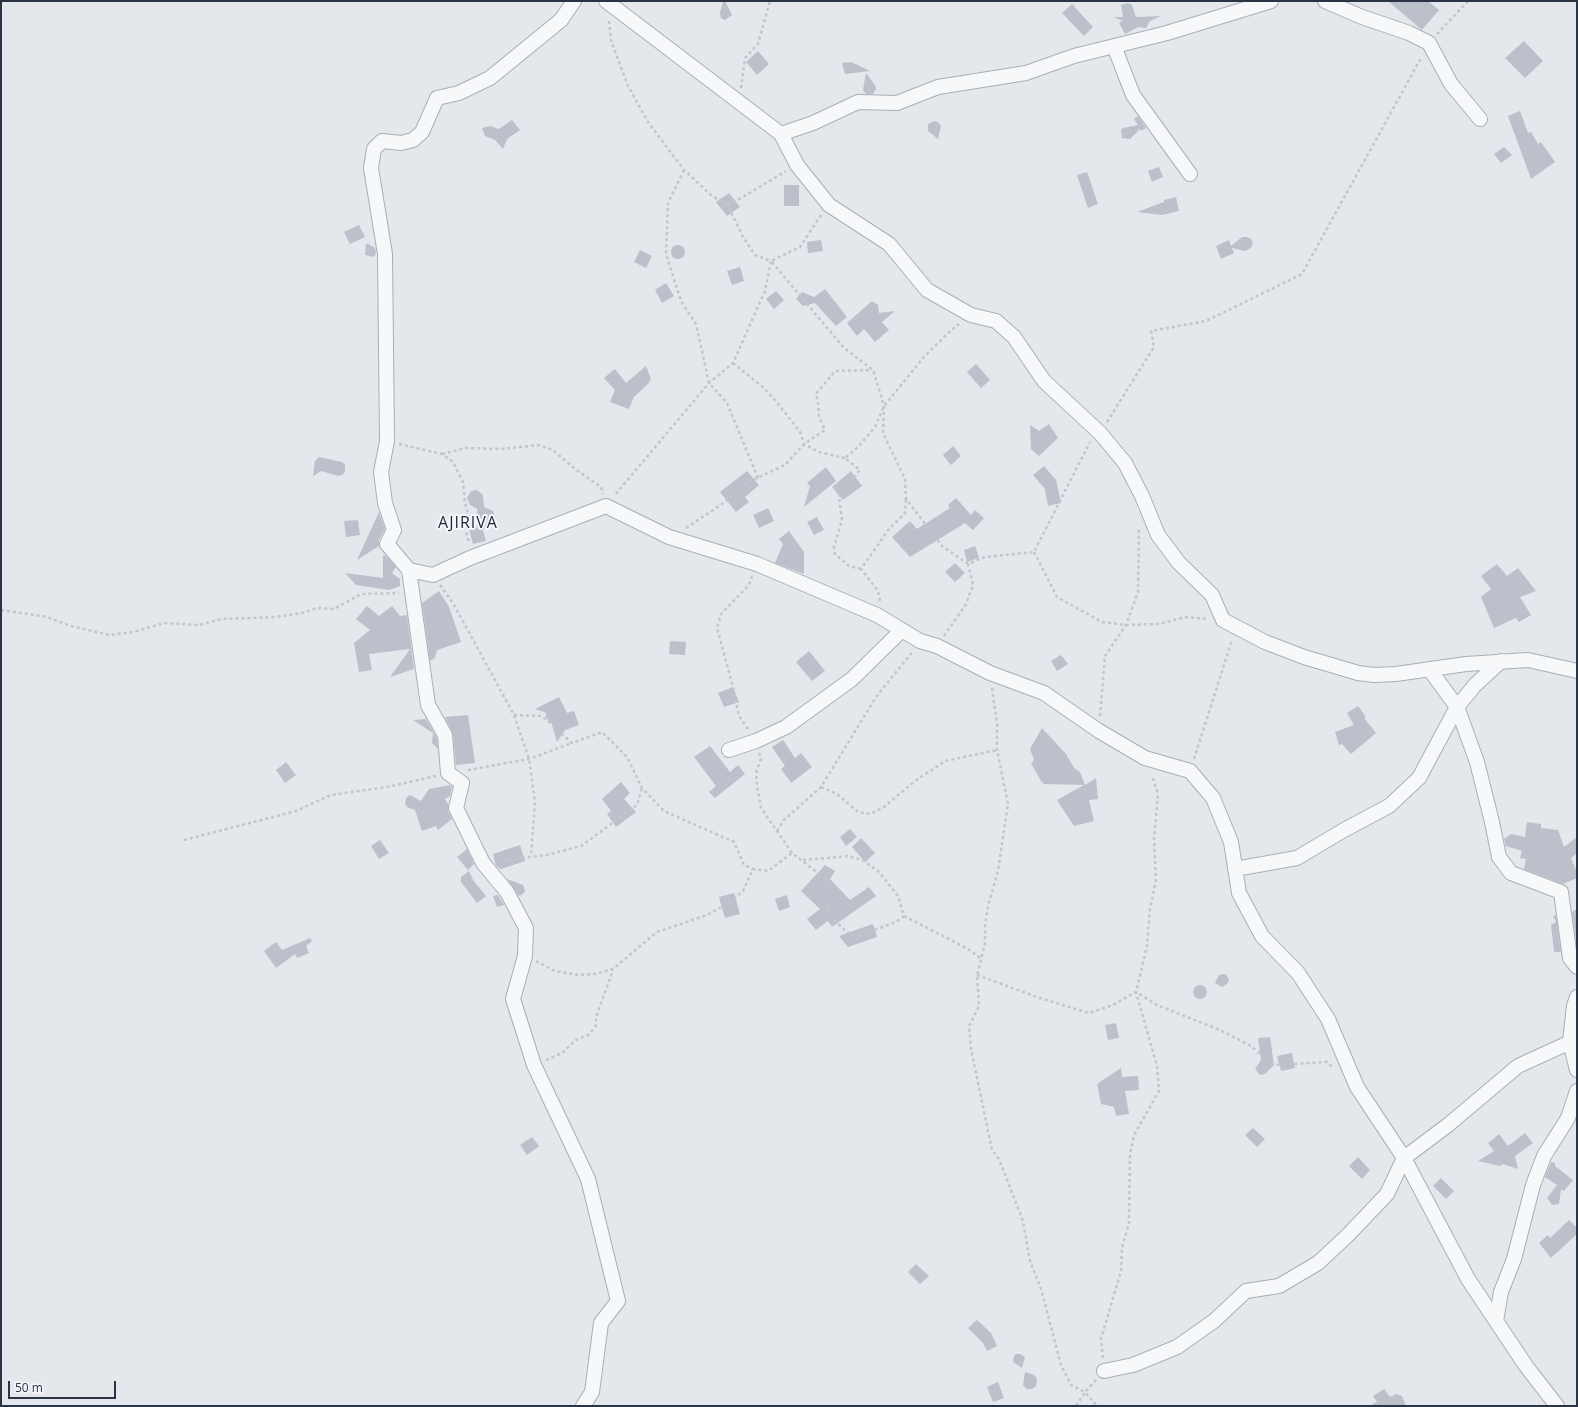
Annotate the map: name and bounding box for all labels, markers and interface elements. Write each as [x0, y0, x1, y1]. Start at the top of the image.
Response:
district label: AJIRIVA [438, 513, 498, 533]
scale bar [10, 1373, 118, 1399]
text: 50 m [15, 1379, 43, 1396]

